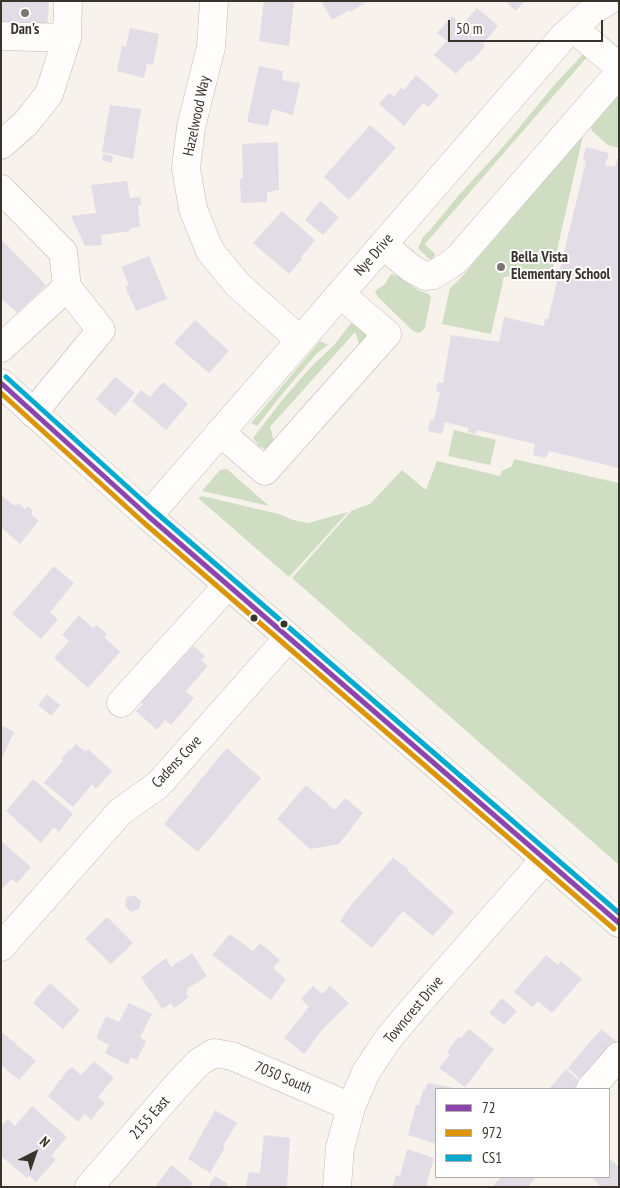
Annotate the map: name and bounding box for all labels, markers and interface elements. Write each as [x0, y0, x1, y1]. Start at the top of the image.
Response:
marker: Dan's [19, 7, 31, 19]
scale bar [450, 10, 605, 42]
text: 50 m [456, 19, 482, 38]
place label: Dan's [11, 21, 39, 39]
street label: Hazelwood Way [180, 74, 214, 158]
street label: Nye Drive [351, 230, 397, 280]
place label: Bella Vista Elementary School [511, 249, 610, 284]
marker: Bella Vista Elementary School [495, 261, 507, 273]
unlabelled marker [249, 613, 259, 623]
unlabelled marker [279, 619, 289, 629]
street label: Cadens Cove [148, 732, 206, 792]
street label: Towncrest Drive [381, 973, 447, 1047]
street label: 7050 South [252, 1058, 314, 1098]
legend [435, 1088, 610, 1178]
street label: 2155 East [126, 1093, 174, 1143]
text: 72 [482, 1098, 496, 1117]
text: 972 [482, 1123, 502, 1142]
north arrow [10, 1128, 60, 1178]
text: N [36, 1132, 54, 1151]
text: CS1 [482, 1148, 502, 1167]

